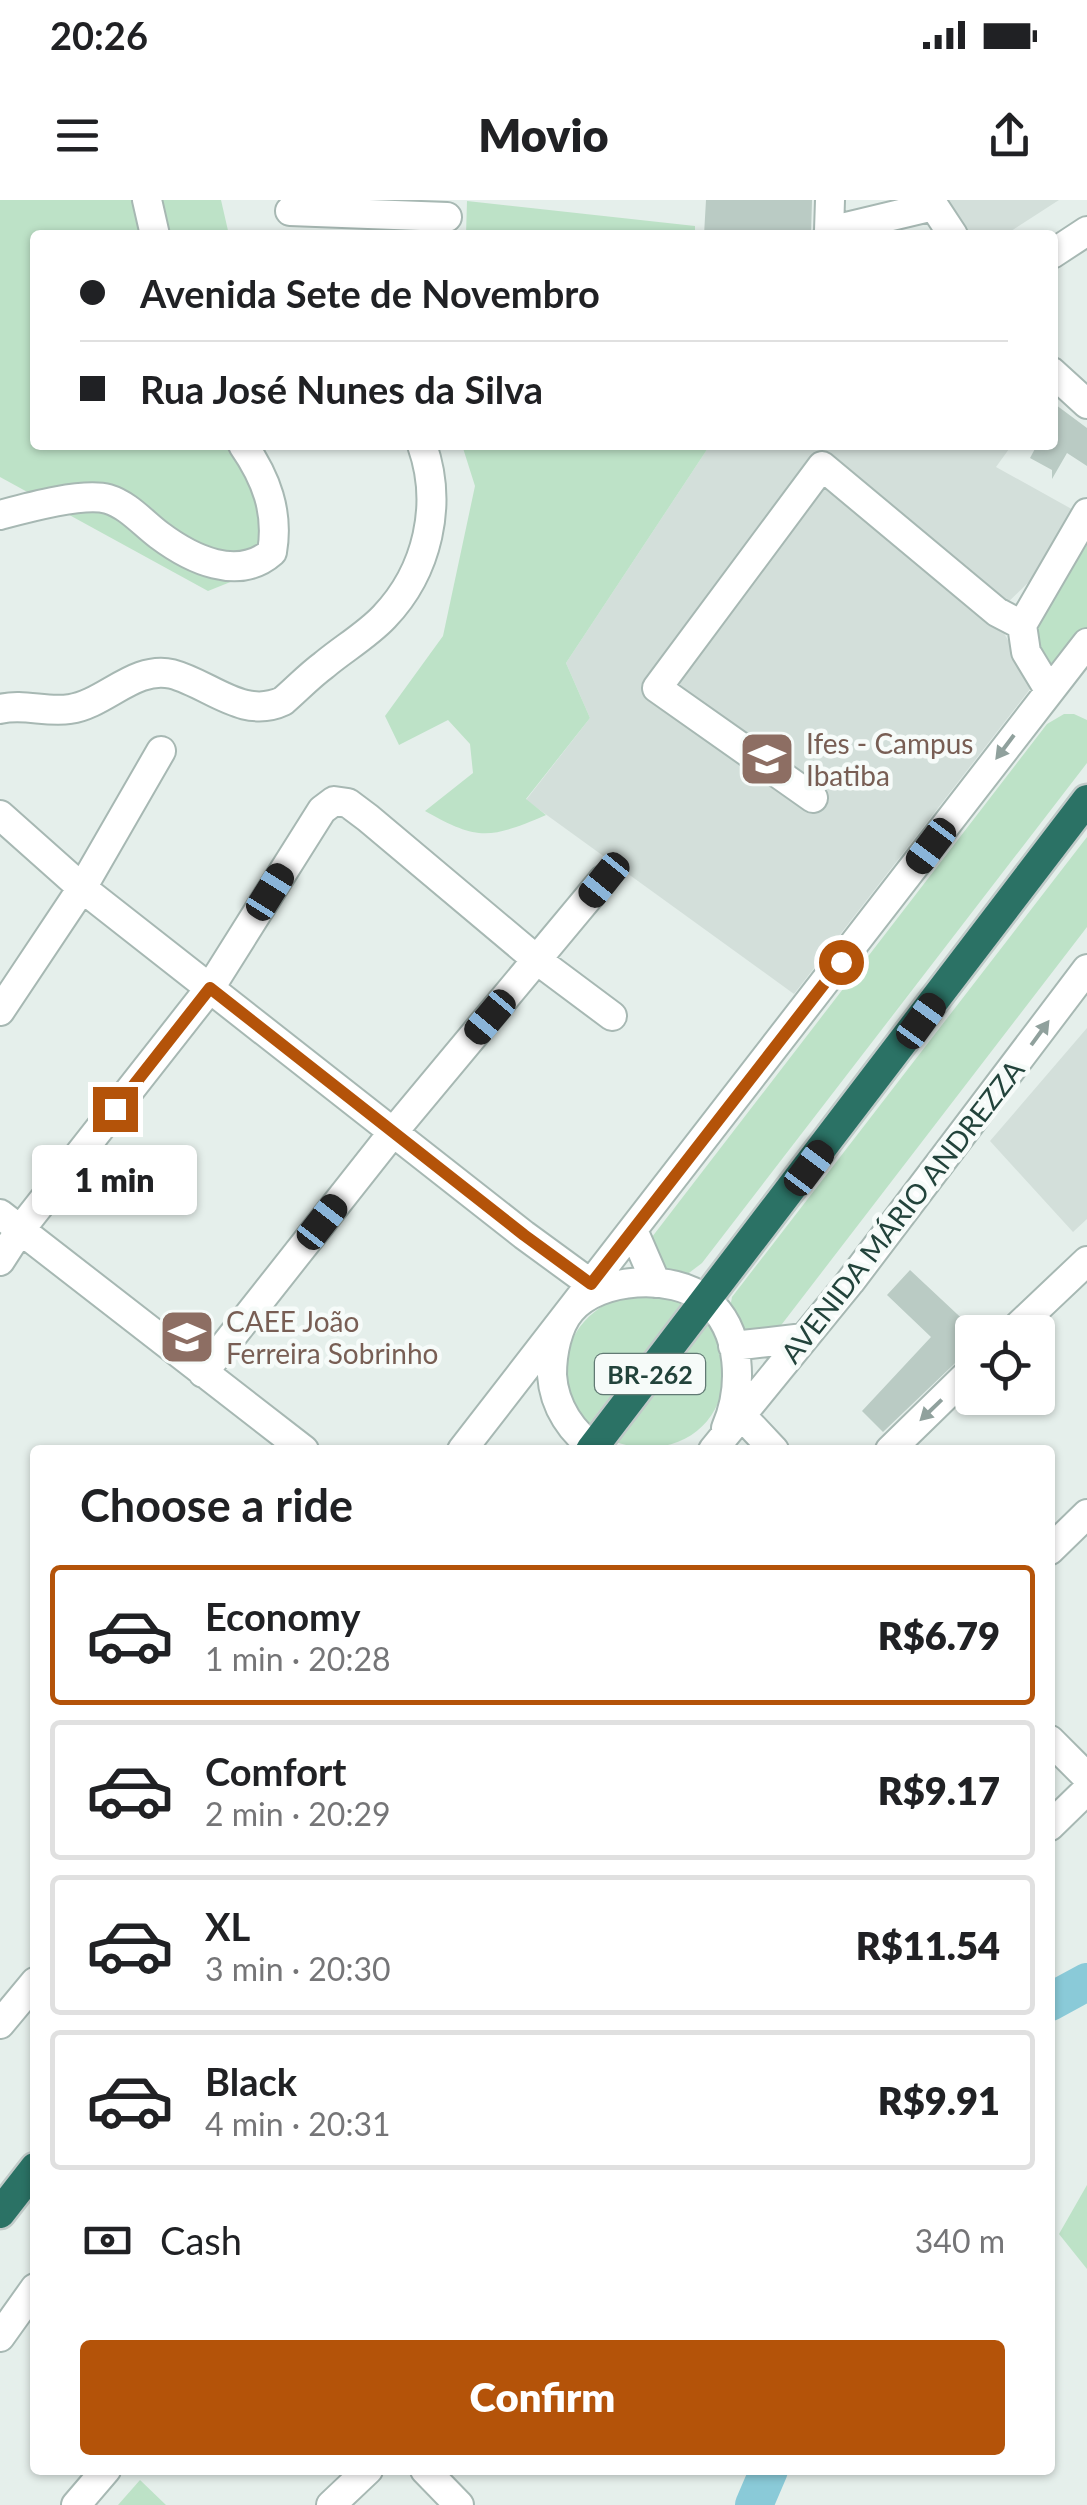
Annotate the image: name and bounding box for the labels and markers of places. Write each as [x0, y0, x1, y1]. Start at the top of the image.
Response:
place label: Ifes - Campus Ibatiba [806, 726, 974, 792]
school or university icon: Ifes - Campus Ibatiba [737, 729, 797, 789]
place label: CAEE João Ferreira Sobrinho [226, 1304, 438, 1370]
school or university icon: CAEE João Ferreira Sobrinho [157, 1307, 217, 1367]

